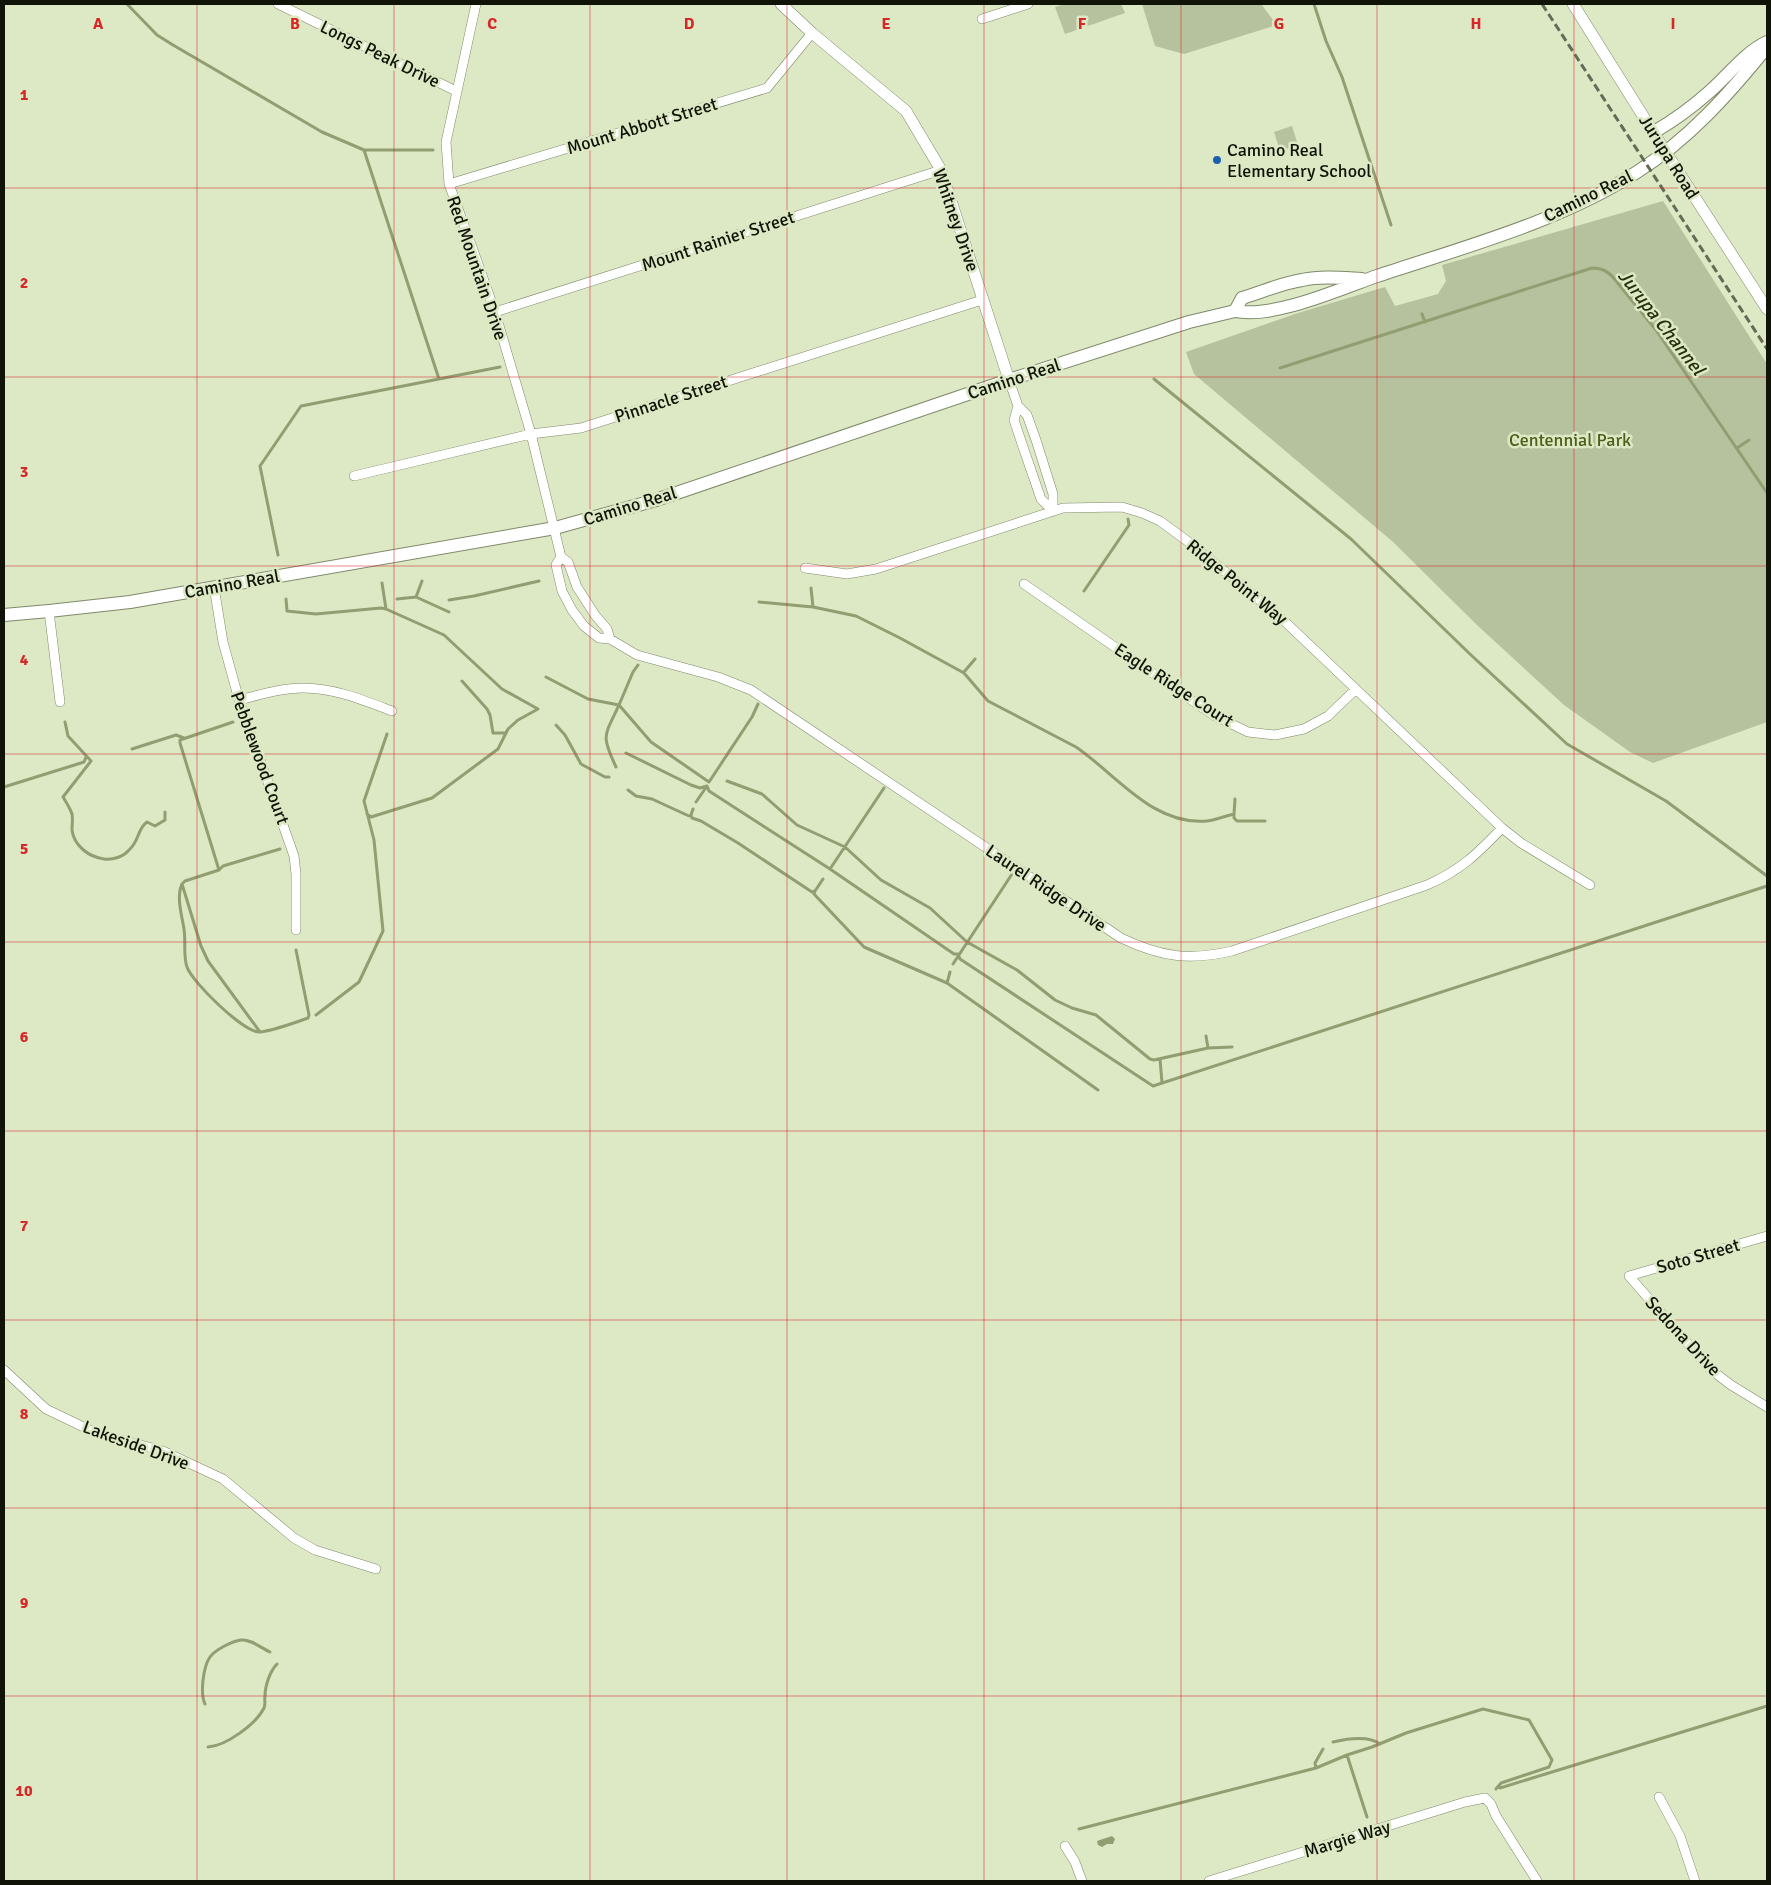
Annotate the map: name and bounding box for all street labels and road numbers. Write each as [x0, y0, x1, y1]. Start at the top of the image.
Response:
street label: Longs Peak Drive [317, 15, 443, 93]
street label: Mount Abbott Street [564, 93, 720, 159]
street label: Jurupa Road [1634, 111, 1704, 203]
street label: Camino Real [1540, 165, 1636, 227]
street label: Whitney Drive [928, 166, 984, 274]
street label: Red Mountain Drive [442, 193, 512, 343]
street label: Mount Rainier Street [639, 206, 797, 276]
street label: Camino Real [965, 354, 1063, 404]
street label: Pinnacle Street [612, 370, 730, 428]
street label: Camino Real [581, 481, 679, 531]
street label: Ridge Point Way [1182, 535, 1292, 630]
street label: Camino Real [183, 565, 281, 603]
street label: Eagle Ridge Court [1110, 638, 1238, 732]
street label: Pebblewood Court [226, 689, 294, 827]
street label: Laurel Ridge Drive [982, 840, 1110, 936]
street label: Soto Street [1654, 1234, 1742, 1278]
street label: Sedona Drive [1640, 1292, 1726, 1380]
street label: Lakeside Drive [80, 1416, 192, 1474]
street label: Margie Way [1301, 1815, 1394, 1863]

